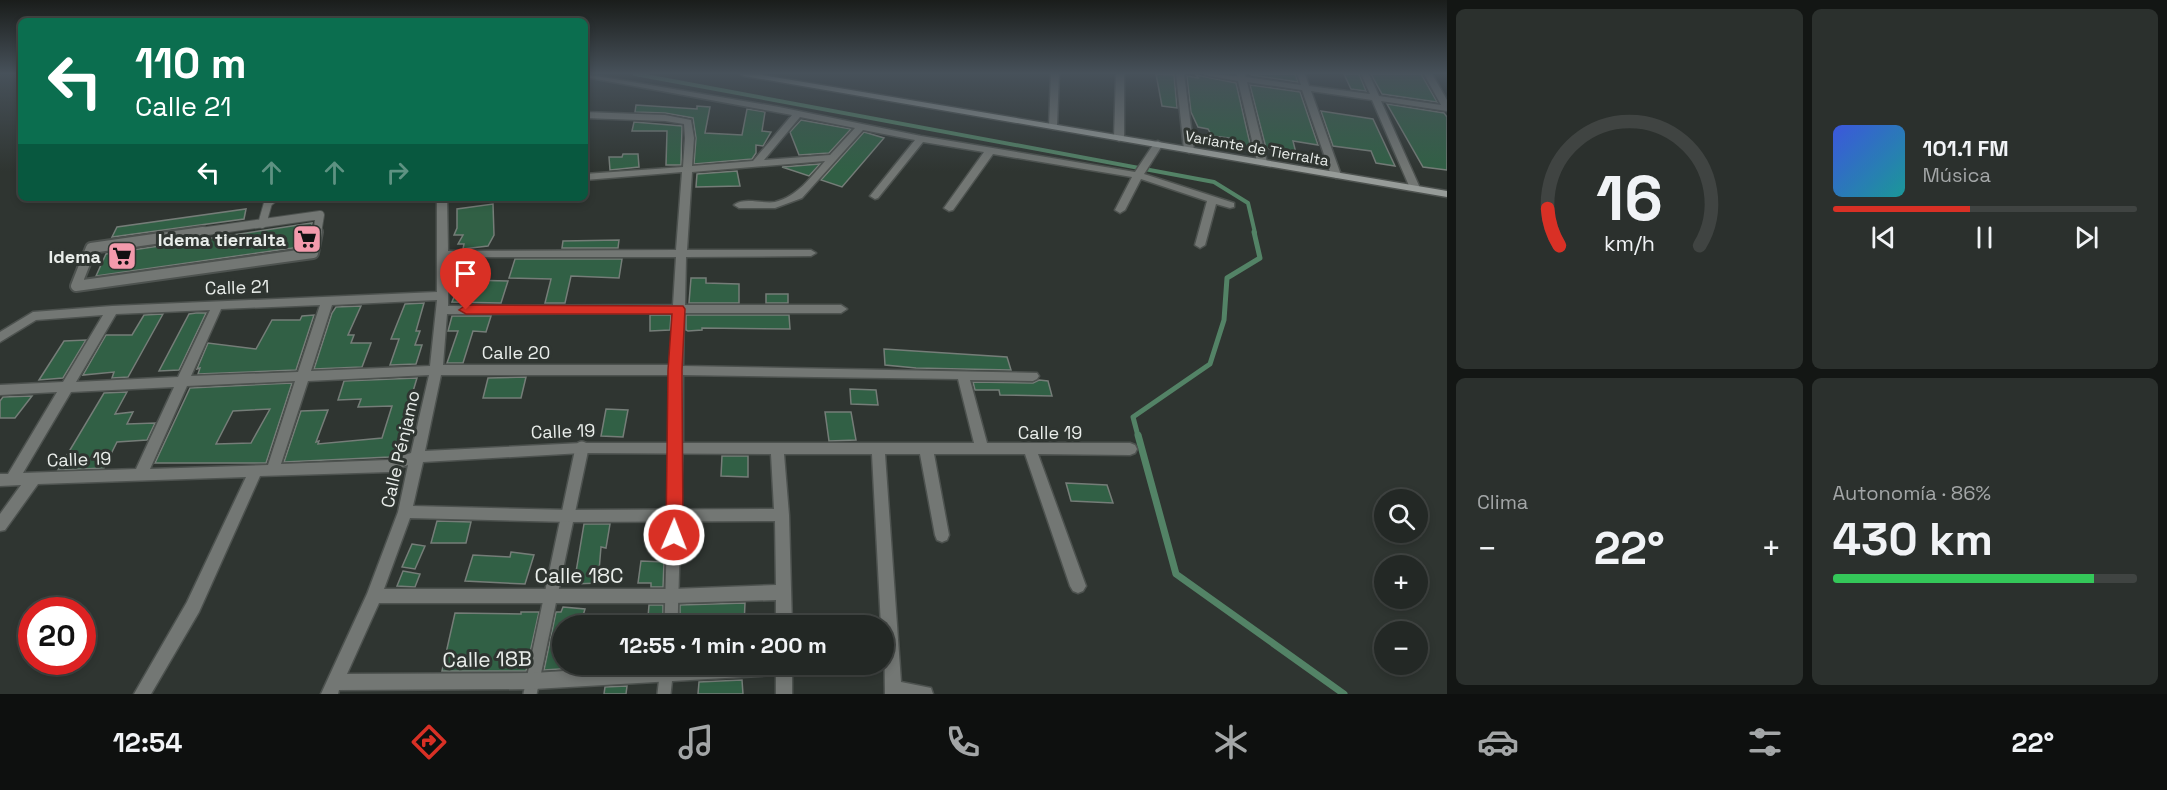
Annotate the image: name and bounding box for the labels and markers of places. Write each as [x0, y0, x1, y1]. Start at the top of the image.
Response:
supermarket icon: Idema tierralta [291, 223, 323, 255]
place label: Idema tierralta [158, 228, 287, 251]
supermarket icon: Idema [106, 240, 138, 272]
place label: Idema [49, 245, 102, 268]
pin [440, 248, 491, 310]

